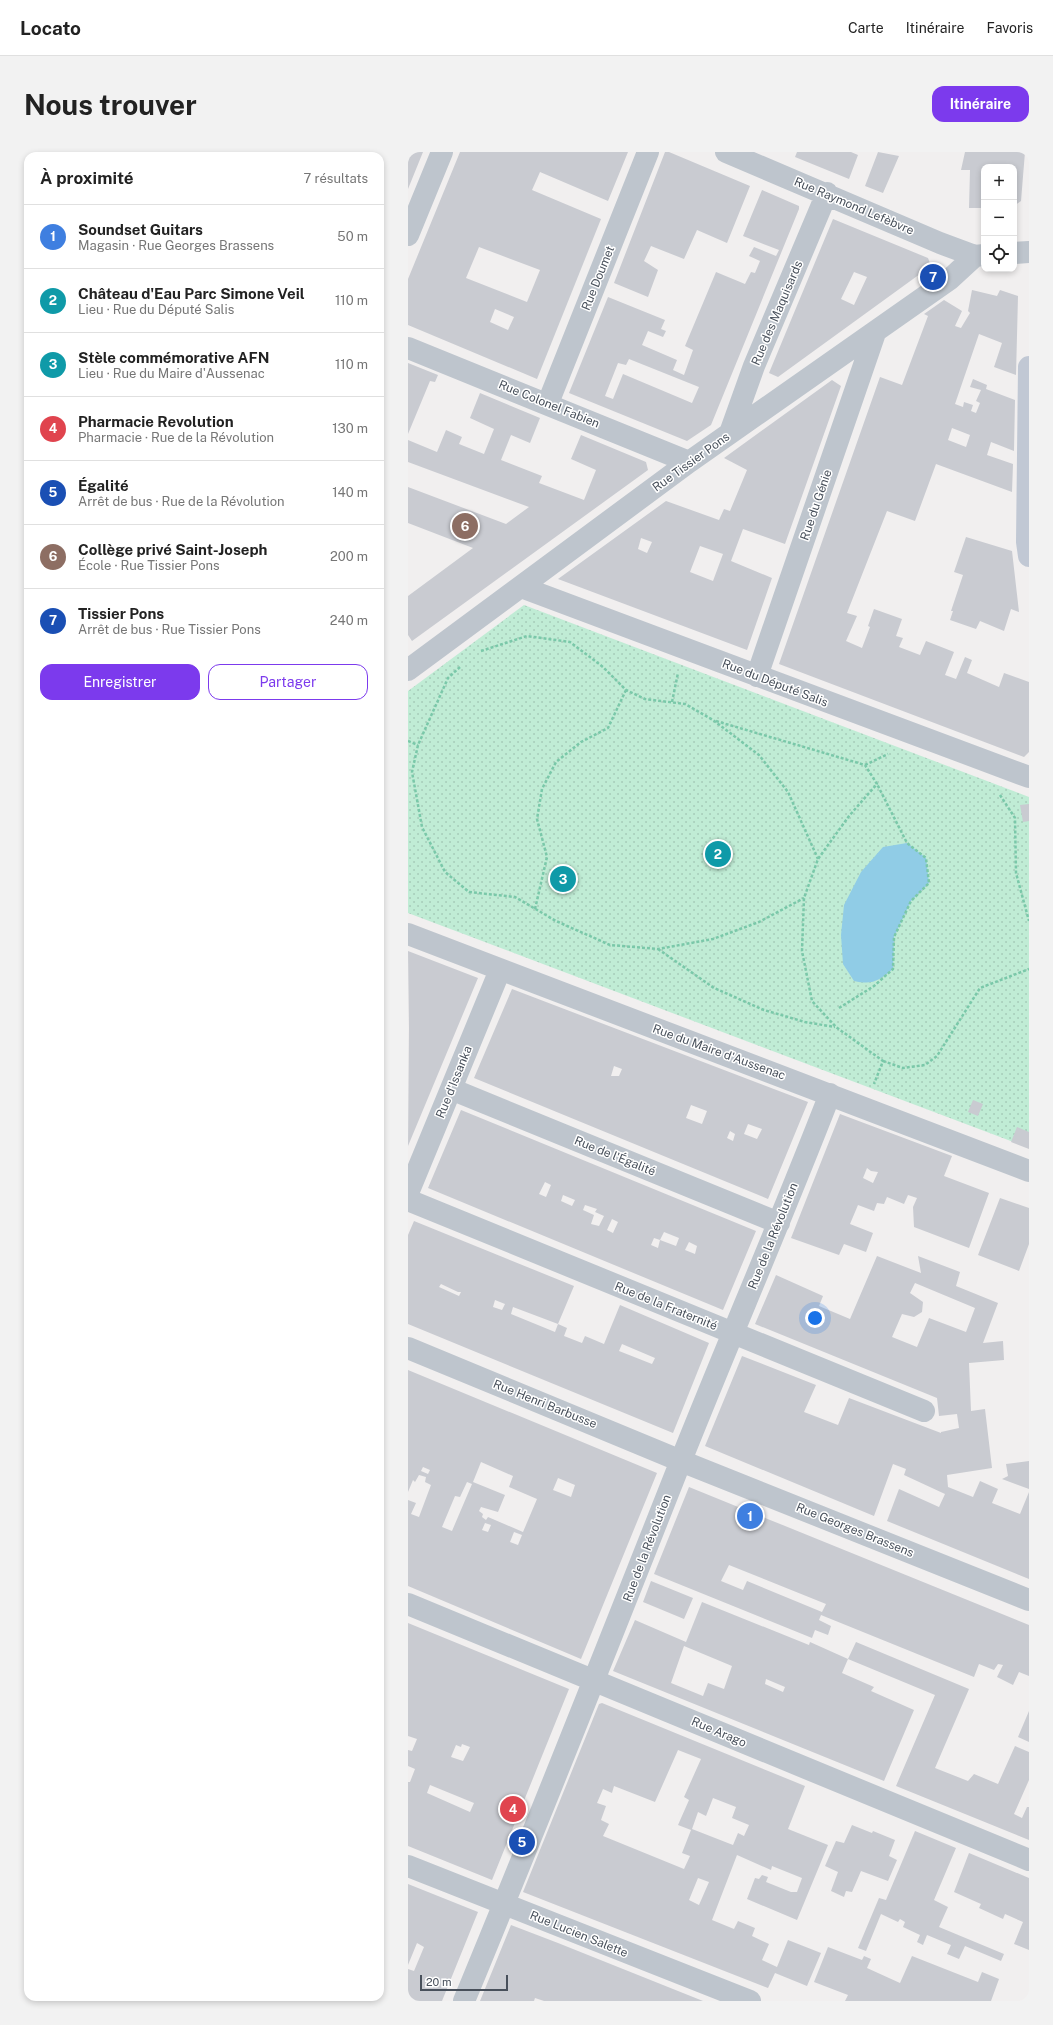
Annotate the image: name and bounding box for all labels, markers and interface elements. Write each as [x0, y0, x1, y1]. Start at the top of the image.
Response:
text: Locato [20, 17, 81, 39]
text: Carte [848, 20, 884, 36]
text: Itinéraire [906, 20, 964, 36]
text: Favoris [986, 20, 1033, 36]
button: Itinéraire [932, 86, 1029, 122]
text: Nous trouver [24, 88, 197, 121]
map controls [981, 164, 1017, 272]
button: + [981, 164, 1017, 200]
text: À proximité [40, 168, 134, 188]
text: 7 résultats [304, 171, 368, 186]
street label: Rue Raymond Lefèbvre [792, 174, 916, 238]
button: − [981, 200, 1017, 236]
text: Soundset Guitars [78, 221, 203, 238]
text: 1 [50, 229, 56, 244]
text: 50 m [337, 229, 368, 244]
button: locate [981, 236, 1017, 272]
text: Magasin · Rue Georges Brassens [78, 238, 274, 253]
street label: Rue Doumet [579, 243, 617, 312]
street label: Rue des Maquisards [749, 259, 805, 367]
pin: 7 [920, 262, 946, 292]
text: Château d'Eau Parc Simone Veil [78, 285, 305, 302]
text: 2 [49, 293, 57, 308]
text: 110 m [335, 293, 368, 308]
text: Lieu · Rue du Député Salis [78, 302, 234, 317]
text: Stèle commémorative AFN [78, 349, 269, 366]
text: 3 [49, 357, 57, 372]
text: 110 m [335, 357, 368, 372]
text: Lieu · Rue du Maire d'Aussenac [78, 366, 265, 381]
street label: Rue Colonel Fabien [497, 377, 602, 431]
text: Pharmacie Revolution [78, 413, 234, 430]
text: 4 [49, 421, 57, 436]
text: 130 m [332, 421, 368, 436]
street label: Rue Tissier Pons [650, 429, 732, 495]
text: Pharmacie · Rue de la Révolution [78, 430, 274, 445]
street label: Rue du Génie [797, 468, 835, 542]
text: Égalité [78, 477, 129, 494]
text: 5 [49, 485, 57, 500]
text: 140 m [332, 485, 368, 500]
text: Arrêt de bus · Rue de la Révolution [78, 494, 285, 509]
pin: 6 [452, 511, 478, 541]
text: Collège privé Saint-Joseph [78, 541, 268, 558]
text: 6 [49, 549, 57, 564]
text: 200 m [330, 549, 368, 564]
text: École · Rue Tissier Pons [78, 558, 220, 573]
text: Tissier Pons [78, 605, 164, 622]
text: 7 [49, 613, 57, 628]
text: 240 m [330, 613, 368, 628]
text: Arrêt de bus · Rue Tissier Pons [78, 622, 261, 637]
street label: Rue du Député Salis [720, 656, 830, 710]
button: Enregistrer [40, 664, 200, 700]
button: Partager [208, 664, 368, 700]
pin: 2 [705, 839, 731, 869]
pin: 3 [550, 864, 576, 894]
street label: Rue du Maire d'Aussenac [651, 1021, 787, 1083]
street label: Rue d'Issanka [433, 1044, 475, 1120]
street label: Rue de l'Égalité [572, 1133, 658, 1179]
street label: Rue de la Révolution [745, 1181, 801, 1291]
street label: Rue de la Fraternité [613, 1279, 720, 1333]
your location [805, 1308, 825, 1328]
street label: Rue Henri Barbusse [491, 1377, 599, 1431]
street label: Rue de la Révolution [620, 1492, 674, 1603]
street label: Rue Georges Brassens [794, 1500, 916, 1560]
pin: 1 [737, 1501, 763, 1531]
street label: Rue Arago [689, 1714, 749, 1750]
pin: 4 [500, 1794, 526, 1824]
pin: 5 [509, 1827, 535, 1857]
street label: Rue Lucien Salette [528, 1908, 630, 1960]
scale bar [420, 1973, 508, 1992]
text: 20 m [426, 1976, 451, 1988]

